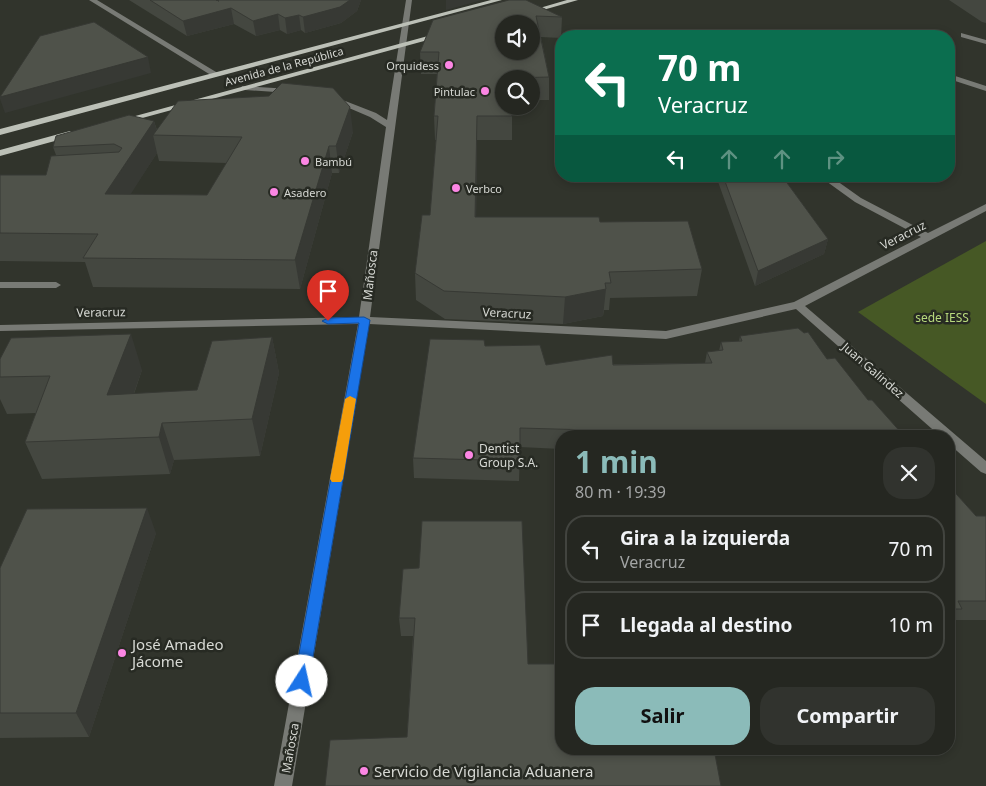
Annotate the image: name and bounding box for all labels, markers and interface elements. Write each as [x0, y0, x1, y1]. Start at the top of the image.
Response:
map controls [495, 15, 540, 115]
button: sound [495, 15, 540, 60]
street label: Avenida de la República [223, 43, 345, 89]
text: 70 m [658, 44, 741, 91]
icon: left [575, 50, 640, 115]
place label: Orquidess [386, 58, 439, 73]
marker: Orquidess [443, 59, 455, 71]
button: search [495, 70, 540, 115]
place label: Pintulac [434, 84, 475, 99]
marker: Pintulac [479, 85, 491, 97]
text: Veracruz [658, 89, 748, 119]
icon: left [662, 145, 690, 173]
icon: ahead [715, 145, 743, 173]
icon: ahead [768, 145, 796, 173]
icon: right [821, 145, 849, 173]
place label: Bambú [315, 154, 352, 169]
marker: Bambú [299, 155, 311, 167]
place label: Verbco [466, 181, 502, 196]
marker: Verbco [450, 182, 462, 194]
place label: Asadero [284, 185, 327, 200]
marker: Asadero [268, 186, 280, 198]
street label: Veracruz [877, 216, 929, 254]
street label: Mañosca [358, 249, 382, 301]
pin [307, 270, 349, 321]
icon: arrive [314, 277, 342, 305]
street label: Veracruz [76, 303, 126, 321]
street label: Veracruz [482, 303, 532, 323]
park label: sede IESS [915, 309, 969, 326]
street label: Juan Galindez [838, 338, 908, 402]
place label: Dentist Group S.A. [479, 440, 538, 471]
text: 1 min [575, 441, 658, 482]
button: close [883, 447, 935, 499]
marker: Dentist Group S.A. [463, 449, 475, 461]
text: 80 m · 19:39 [575, 481, 666, 503]
text: Gira a la izquierda [620, 525, 790, 551]
icon: left [577, 535, 605, 563]
text: 70 m [889, 536, 933, 562]
text: Veracruz [620, 551, 685, 573]
icon: arrive [577, 611, 605, 639]
text: Llegada al destino [620, 612, 792, 638]
text: 10 m [889, 612, 933, 638]
place label: José Amadeo Jácome [130, 634, 224, 671]
marker: José Amadeo Jácome [116, 647, 128, 659]
position arrow [275, 654, 327, 706]
button: Salir [575, 687, 750, 745]
button: Compartir [760, 687, 935, 745]
street label: Mañosca [277, 722, 303, 774]
place label: Servicio de Vigilancia Aduanera [374, 761, 593, 781]
marker: Servicio de Vigilancia Aduanera [358, 765, 370, 777]

